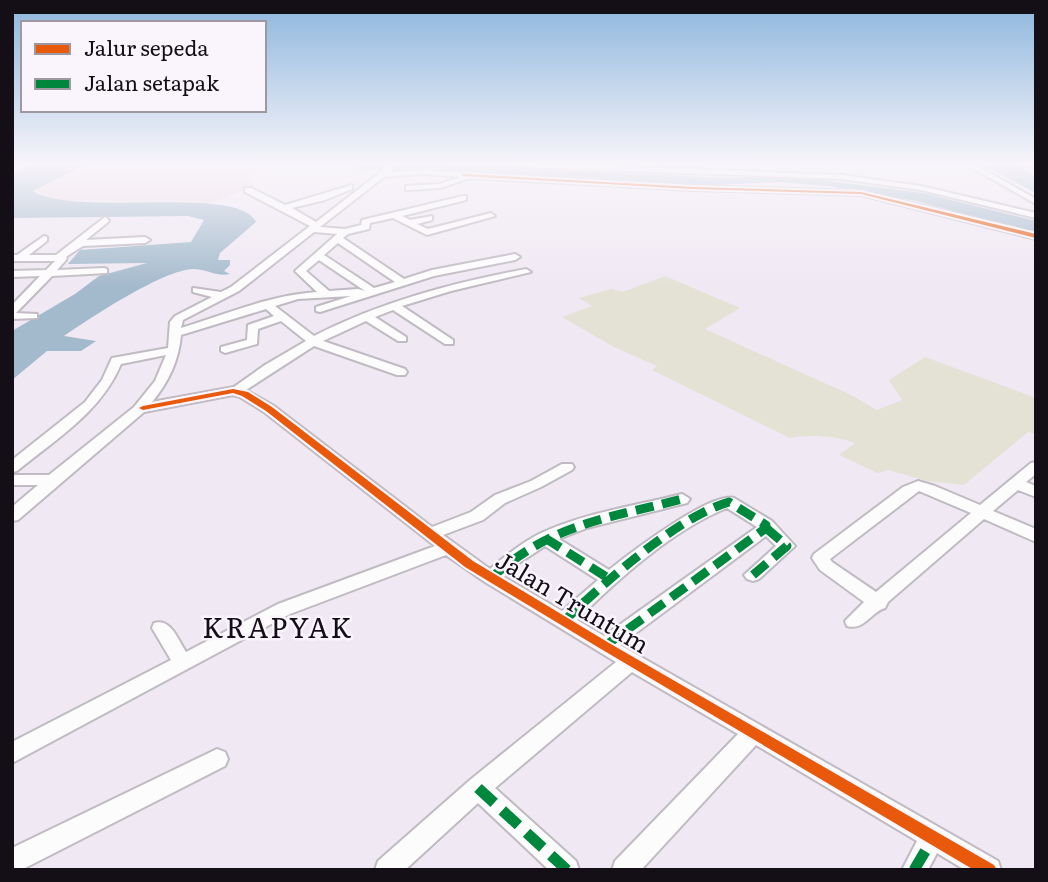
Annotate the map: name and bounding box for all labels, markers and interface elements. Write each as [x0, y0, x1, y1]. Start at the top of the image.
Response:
legend [21, 21, 266, 112]
text: Jalur sepeda [84, 31, 209, 62]
text: Jalan setapak [84, 66, 219, 97]
street label: Jalan Truntum [490, 541, 657, 661]
district label: KRAPYAK [202, 605, 354, 647]

